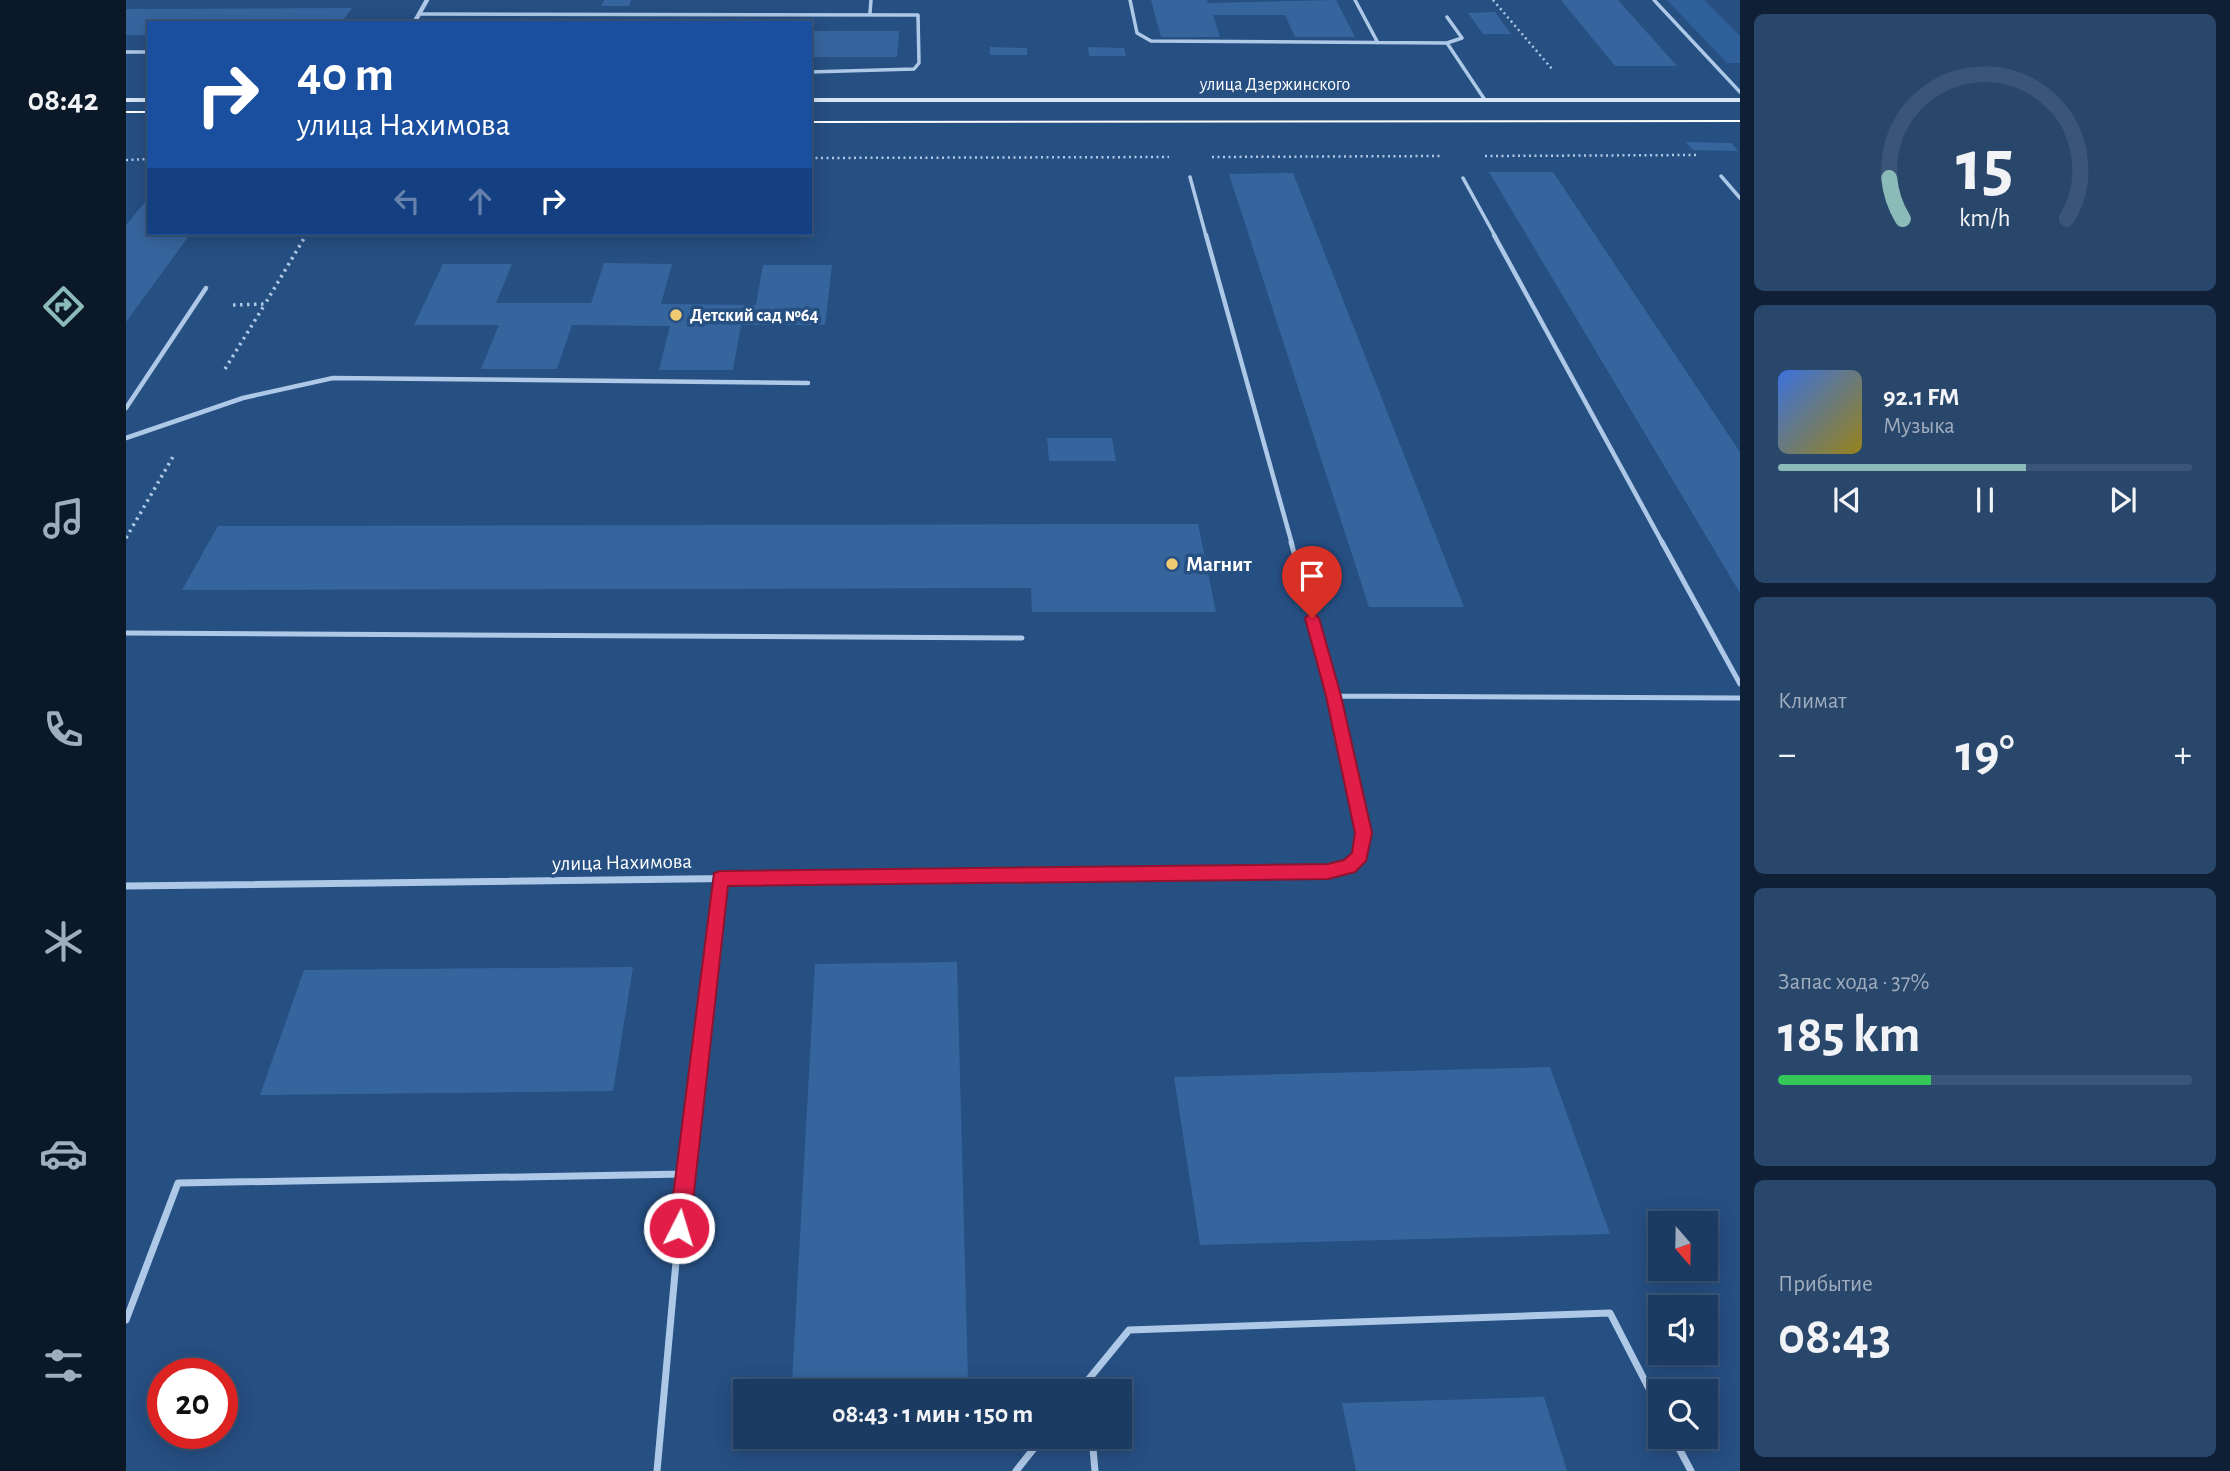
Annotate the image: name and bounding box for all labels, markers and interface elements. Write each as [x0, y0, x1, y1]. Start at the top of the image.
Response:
icon: right [182, 49, 273, 140]
text: 40 m [297, 51, 394, 100]
street label: улица Дзержинского [1199, 76, 1350, 94]
text: 08:42 [28, 84, 98, 116]
text: улица Нахимова [297, 109, 510, 141]
text: 15 [1956, 131, 2014, 204]
icon: left [388, 182, 426, 220]
icon: ahead [461, 182, 499, 220]
icon: right [534, 182, 572, 220]
text: km/h [1959, 206, 2011, 231]
icon: directions [39, 282, 88, 331]
marker: Детский сад №64 [668, 307, 684, 323]
place label: Детский сад №64 [690, 307, 819, 325]
text: 92.1 FM [1883, 384, 1959, 410]
text: Музыка [1883, 415, 1955, 438]
icon: previous [1828, 481, 1866, 519]
icon: pause [1966, 481, 2004, 519]
icon: next [2104, 481, 2142, 519]
icon: music [39, 494, 88, 543]
pin [1282, 546, 1342, 618]
place label: Магнит [1186, 554, 1252, 575]
marker: Магнит [1164, 556, 1180, 572]
icon: arrive [1293, 557, 1331, 595]
text: Климат [1778, 690, 1847, 713]
icon: phone [39, 705, 88, 754]
text: 19° [1955, 728, 2015, 780]
text: − [1778, 736, 1796, 774]
text: + [2174, 736, 2192, 774]
street label: улица Нахимова [551, 851, 693, 874]
icon: climate [39, 917, 88, 966]
text: Запас хода · 37% [1778, 971, 1929, 994]
text: 185 km [1778, 1009, 1920, 1061]
icon: car [39, 1129, 88, 1178]
position arrow [642, 1191, 716, 1265]
north arrow [1648, 1211, 1718, 1281]
map controls [1648, 1211, 1718, 1449]
text: Прибытие [1778, 1273, 1873, 1296]
button: sound [1648, 1295, 1718, 1365]
text: 08:43 [1778, 1311, 1891, 1363]
icon: filters [39, 1341, 88, 1390]
speed limit sign: 20 [147, 1358, 238, 1449]
button: search [1648, 1379, 1718, 1449]
text: 08:43 · 1 мин · 150 m [832, 1401, 1033, 1427]

